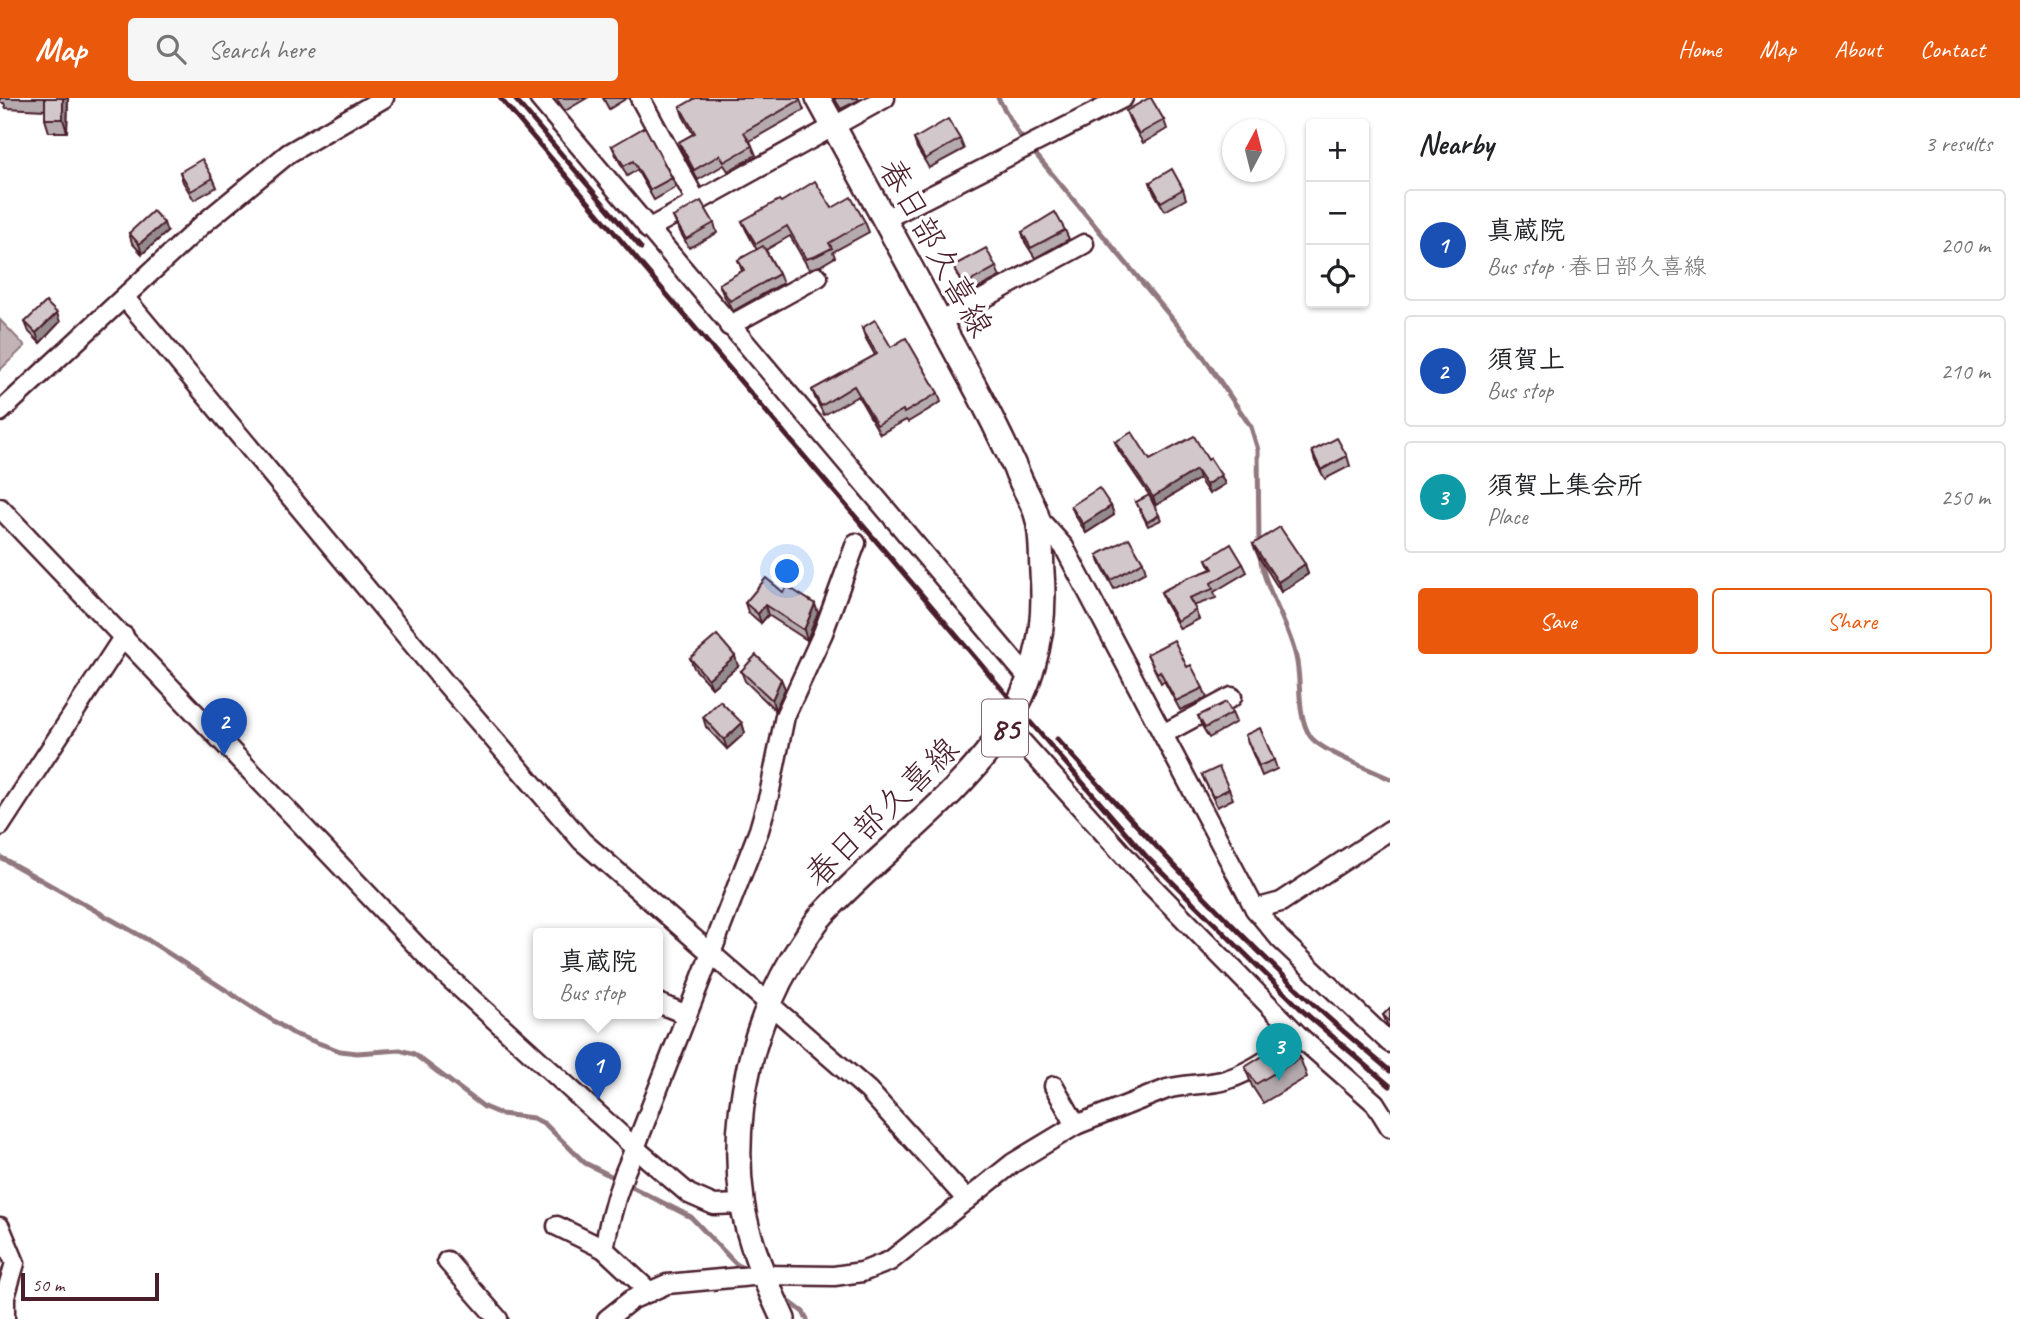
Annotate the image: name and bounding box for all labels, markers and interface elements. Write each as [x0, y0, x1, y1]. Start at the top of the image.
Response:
search box [128, 18, 618, 81]
text: Map [35, 28, 86, 70]
icon: search [152, 30, 190, 68]
text: Search here [208, 33, 314, 66]
text: Home [1678, 34, 1721, 64]
text: Map [1759, 34, 1796, 64]
text: About [1834, 34, 1882, 64]
text: Contact [1920, 34, 1985, 64]
north arrow [1222, 119, 1285, 182]
map controls [1306, 119, 1369, 308]
button: + [1306, 119, 1369, 182]
text: Nearby [1418, 125, 1494, 163]
text: 3 results [1925, 129, 1992, 158]
street label: 春日部久喜線 [870, 151, 1002, 344]
button: − [1306, 182, 1369, 245]
text: 真蔵院 [1487, 214, 1565, 247]
text: 1 [1438, 231, 1448, 260]
text: 200 m [1941, 231, 1990, 260]
button: locate [1306, 245, 1369, 308]
text: Bus stop · 春日部久喜線 [1487, 252, 1707, 281]
text: 須賀上 [1487, 343, 1565, 376]
text: 2 [1438, 357, 1448, 386]
text: 210 m [1941, 357, 1990, 386]
text: Bus stop [1487, 376, 1553, 405]
text: 須賀上集会所 [1487, 469, 1643, 502]
text: 3 [1438, 483, 1448, 512]
text: 250 m [1941, 483, 1990, 512]
text: Place [1487, 502, 1527, 531]
your location [770, 554, 804, 588]
button: Save [1418, 588, 1698, 654]
button: Share [1712, 588, 1992, 654]
pin: 2 [201, 698, 247, 756]
road number: 85 [982, 700, 1028, 756]
street label: 春日部久喜線 [796, 728, 967, 896]
popup [533, 928, 663, 1019]
text: 真蔵院 [559, 945, 637, 978]
text: Bus stop [559, 978, 625, 1007]
pin: 3 [1256, 1023, 1302, 1081]
pin: 1 [575, 1042, 621, 1100]
scale bar [21, 1270, 159, 1302]
text: 50 m [32, 1273, 64, 1297]

